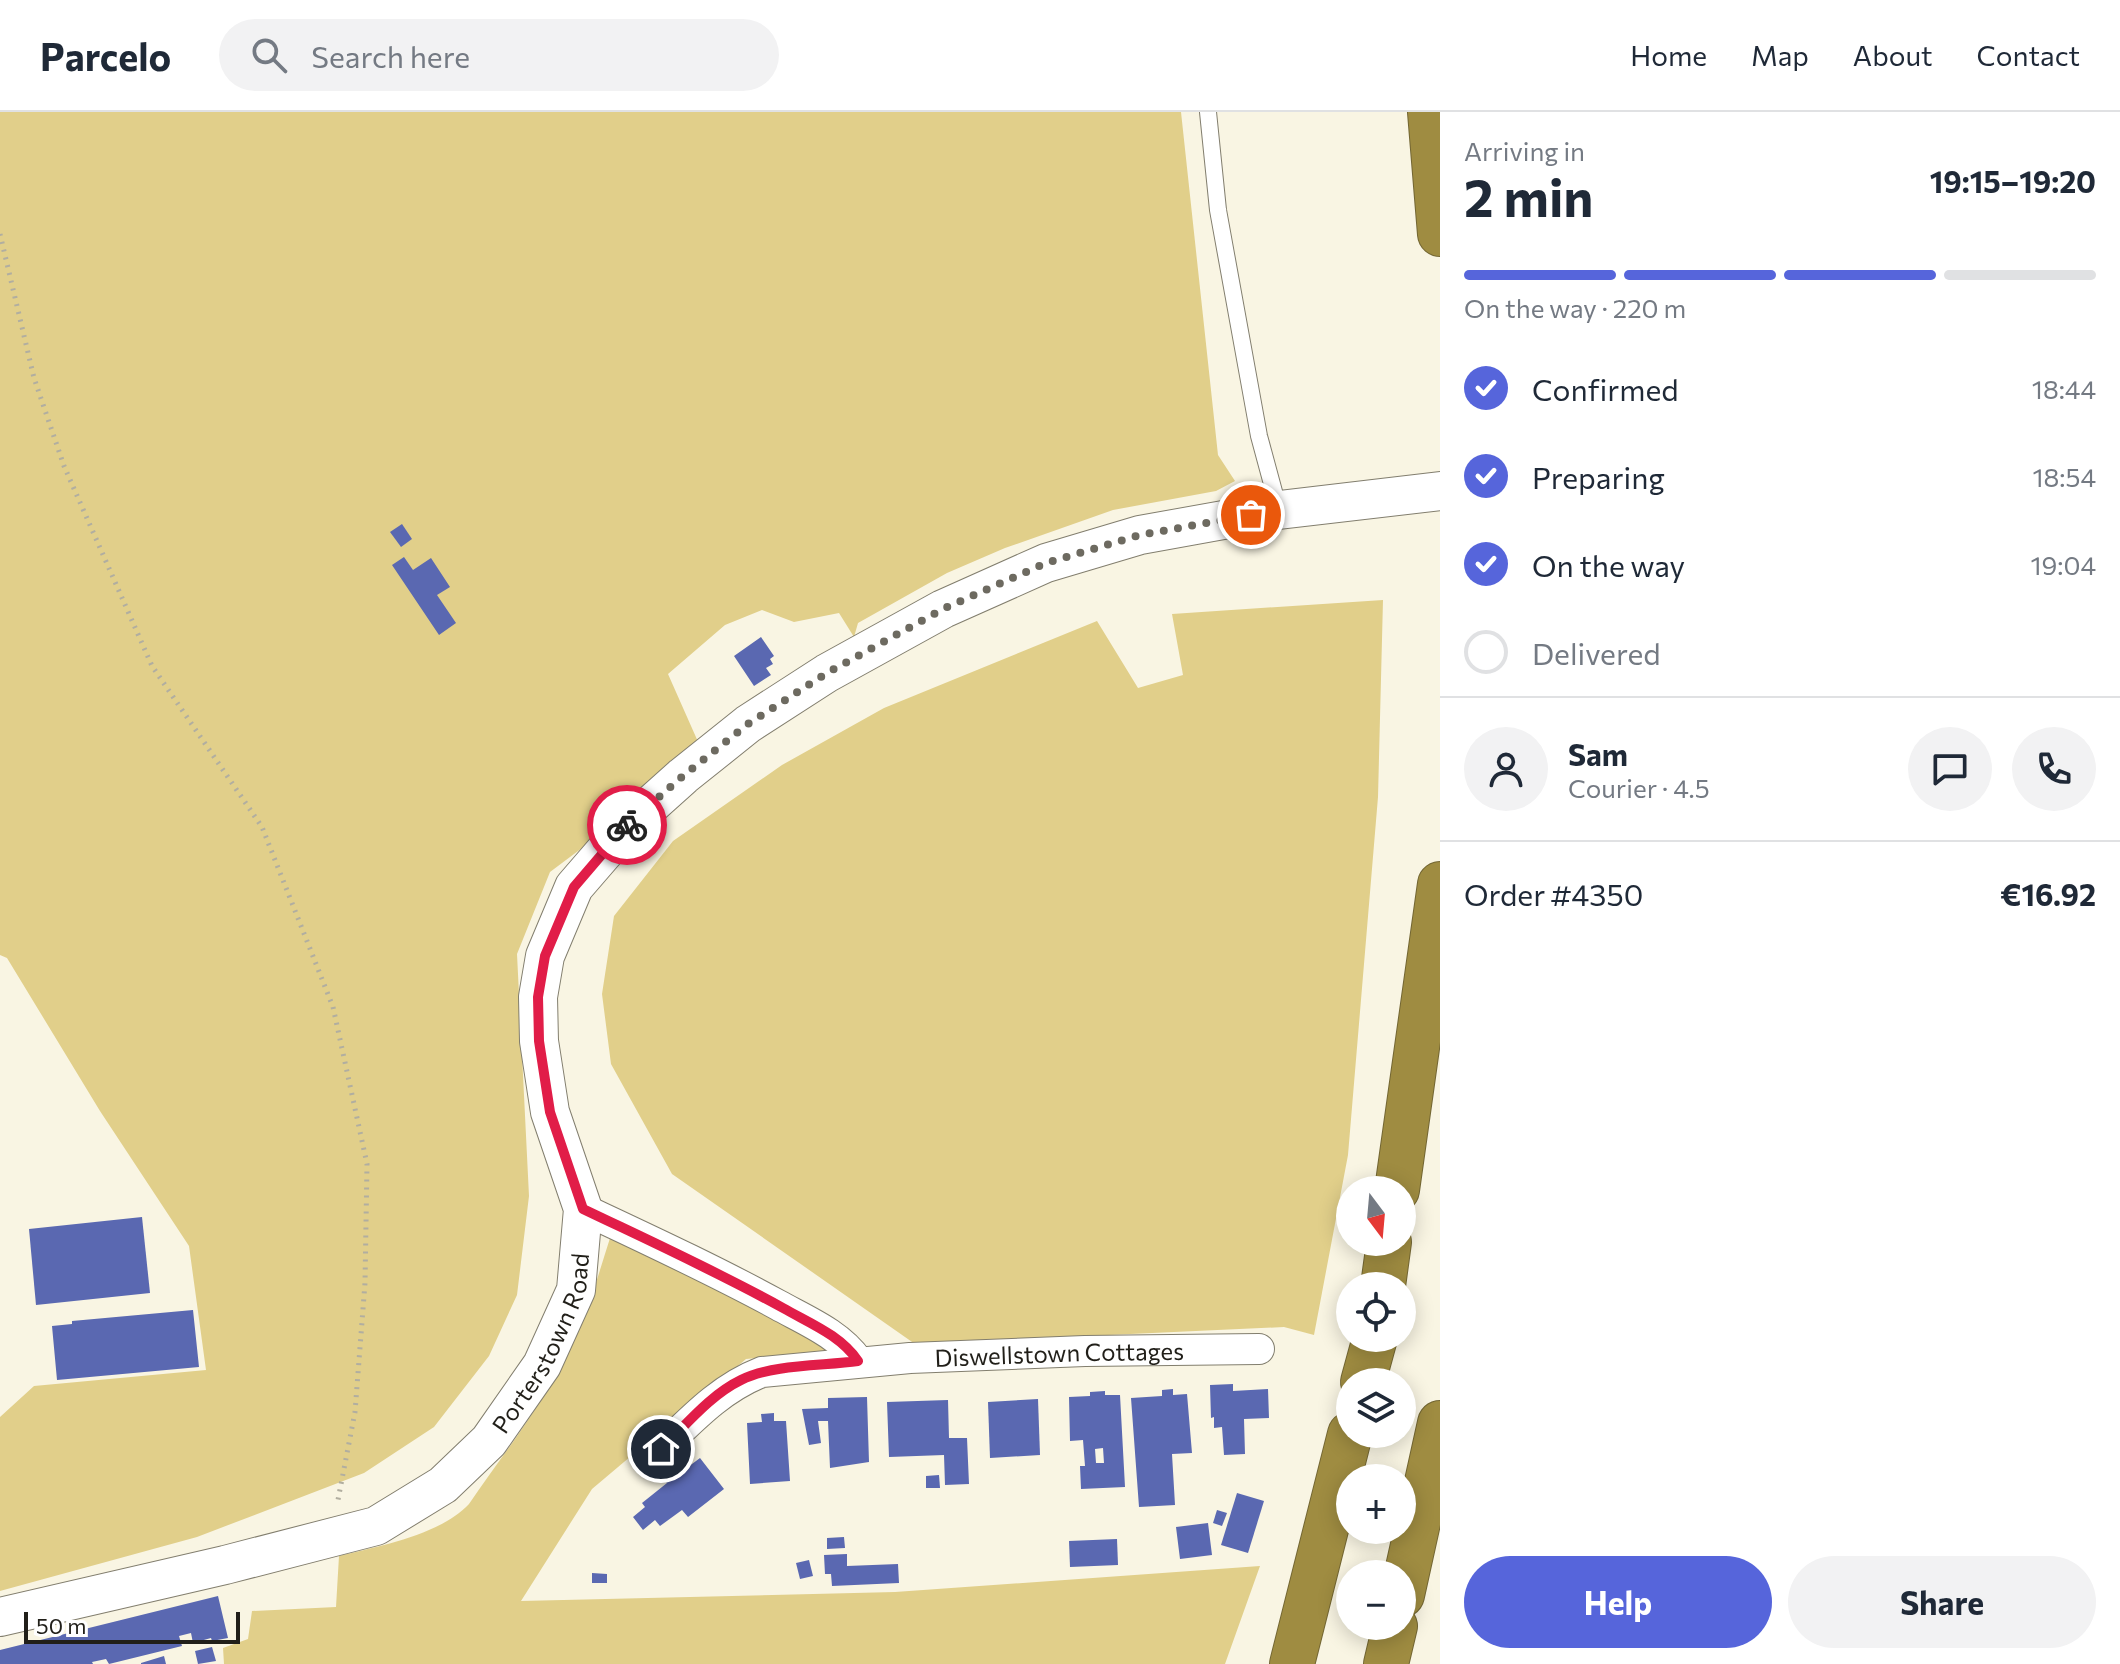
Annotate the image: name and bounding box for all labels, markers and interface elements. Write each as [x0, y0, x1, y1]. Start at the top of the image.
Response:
search box [219, 19, 779, 91]
text: Parcelo [40, 32, 171, 79]
icon: search [247, 33, 291, 77]
text: Search here [311, 37, 470, 74]
text: Home [1630, 38, 1707, 72]
text: Map [1751, 38, 1809, 72]
text: About [1853, 38, 1933, 72]
text: Contact [1977, 38, 2080, 72]
text: Arriving in [1464, 135, 1585, 166]
text: 19:15–19:20 [1930, 162, 2096, 199]
text: 2 min [1464, 164, 1593, 228]
text: On the way · 220 m [1464, 292, 1686, 323]
icon: check [1464, 366, 1508, 410]
text: Confirmed [1532, 370, 1679, 407]
text: 18:44 [2032, 373, 2096, 404]
icon: check [1464, 454, 1508, 498]
text: Preparing [1532, 458, 1665, 495]
text: 18:54 [2032, 461, 2096, 492]
pin [1217, 481, 1285, 549]
icon: bag [1229, 493, 1273, 537]
icon: check [1464, 542, 1508, 586]
text: On the way [1532, 546, 1685, 583]
text: 19:04 [2030, 549, 2096, 580]
text: Delivered [1532, 634, 1661, 671]
button: person [1464, 727, 1548, 811]
button: chat [1908, 727, 1992, 811]
button: phone [2012, 727, 2096, 811]
text: Sam [1568, 735, 1628, 772]
text: Courier · 4.5 [1568, 772, 1710, 803]
courier [587, 785, 667, 865]
icon: bike [605, 803, 649, 847]
text: Order #4350 [1464, 875, 1643, 912]
text: €16.92 [2000, 875, 2096, 912]
north arrow [1336, 1176, 1416, 1256]
map controls [1336, 1176, 1416, 1640]
street label: Porterstown Road [485, 1252, 594, 1438]
button: locate [1336, 1272, 1416, 1352]
street label: Diswellstown Cottages [934, 1335, 1184, 1372]
button: layers [1336, 1368, 1416, 1448]
pin [627, 1415, 695, 1483]
icon: home [639, 1427, 683, 1471]
button: + [1336, 1464, 1416, 1544]
button: Help [1464, 1556, 1772, 1648]
button: Share [1788, 1556, 2096, 1648]
button: − [1336, 1560, 1416, 1640]
scale bar [24, 1608, 240, 1644]
text: 50 m [36, 1612, 86, 1639]

